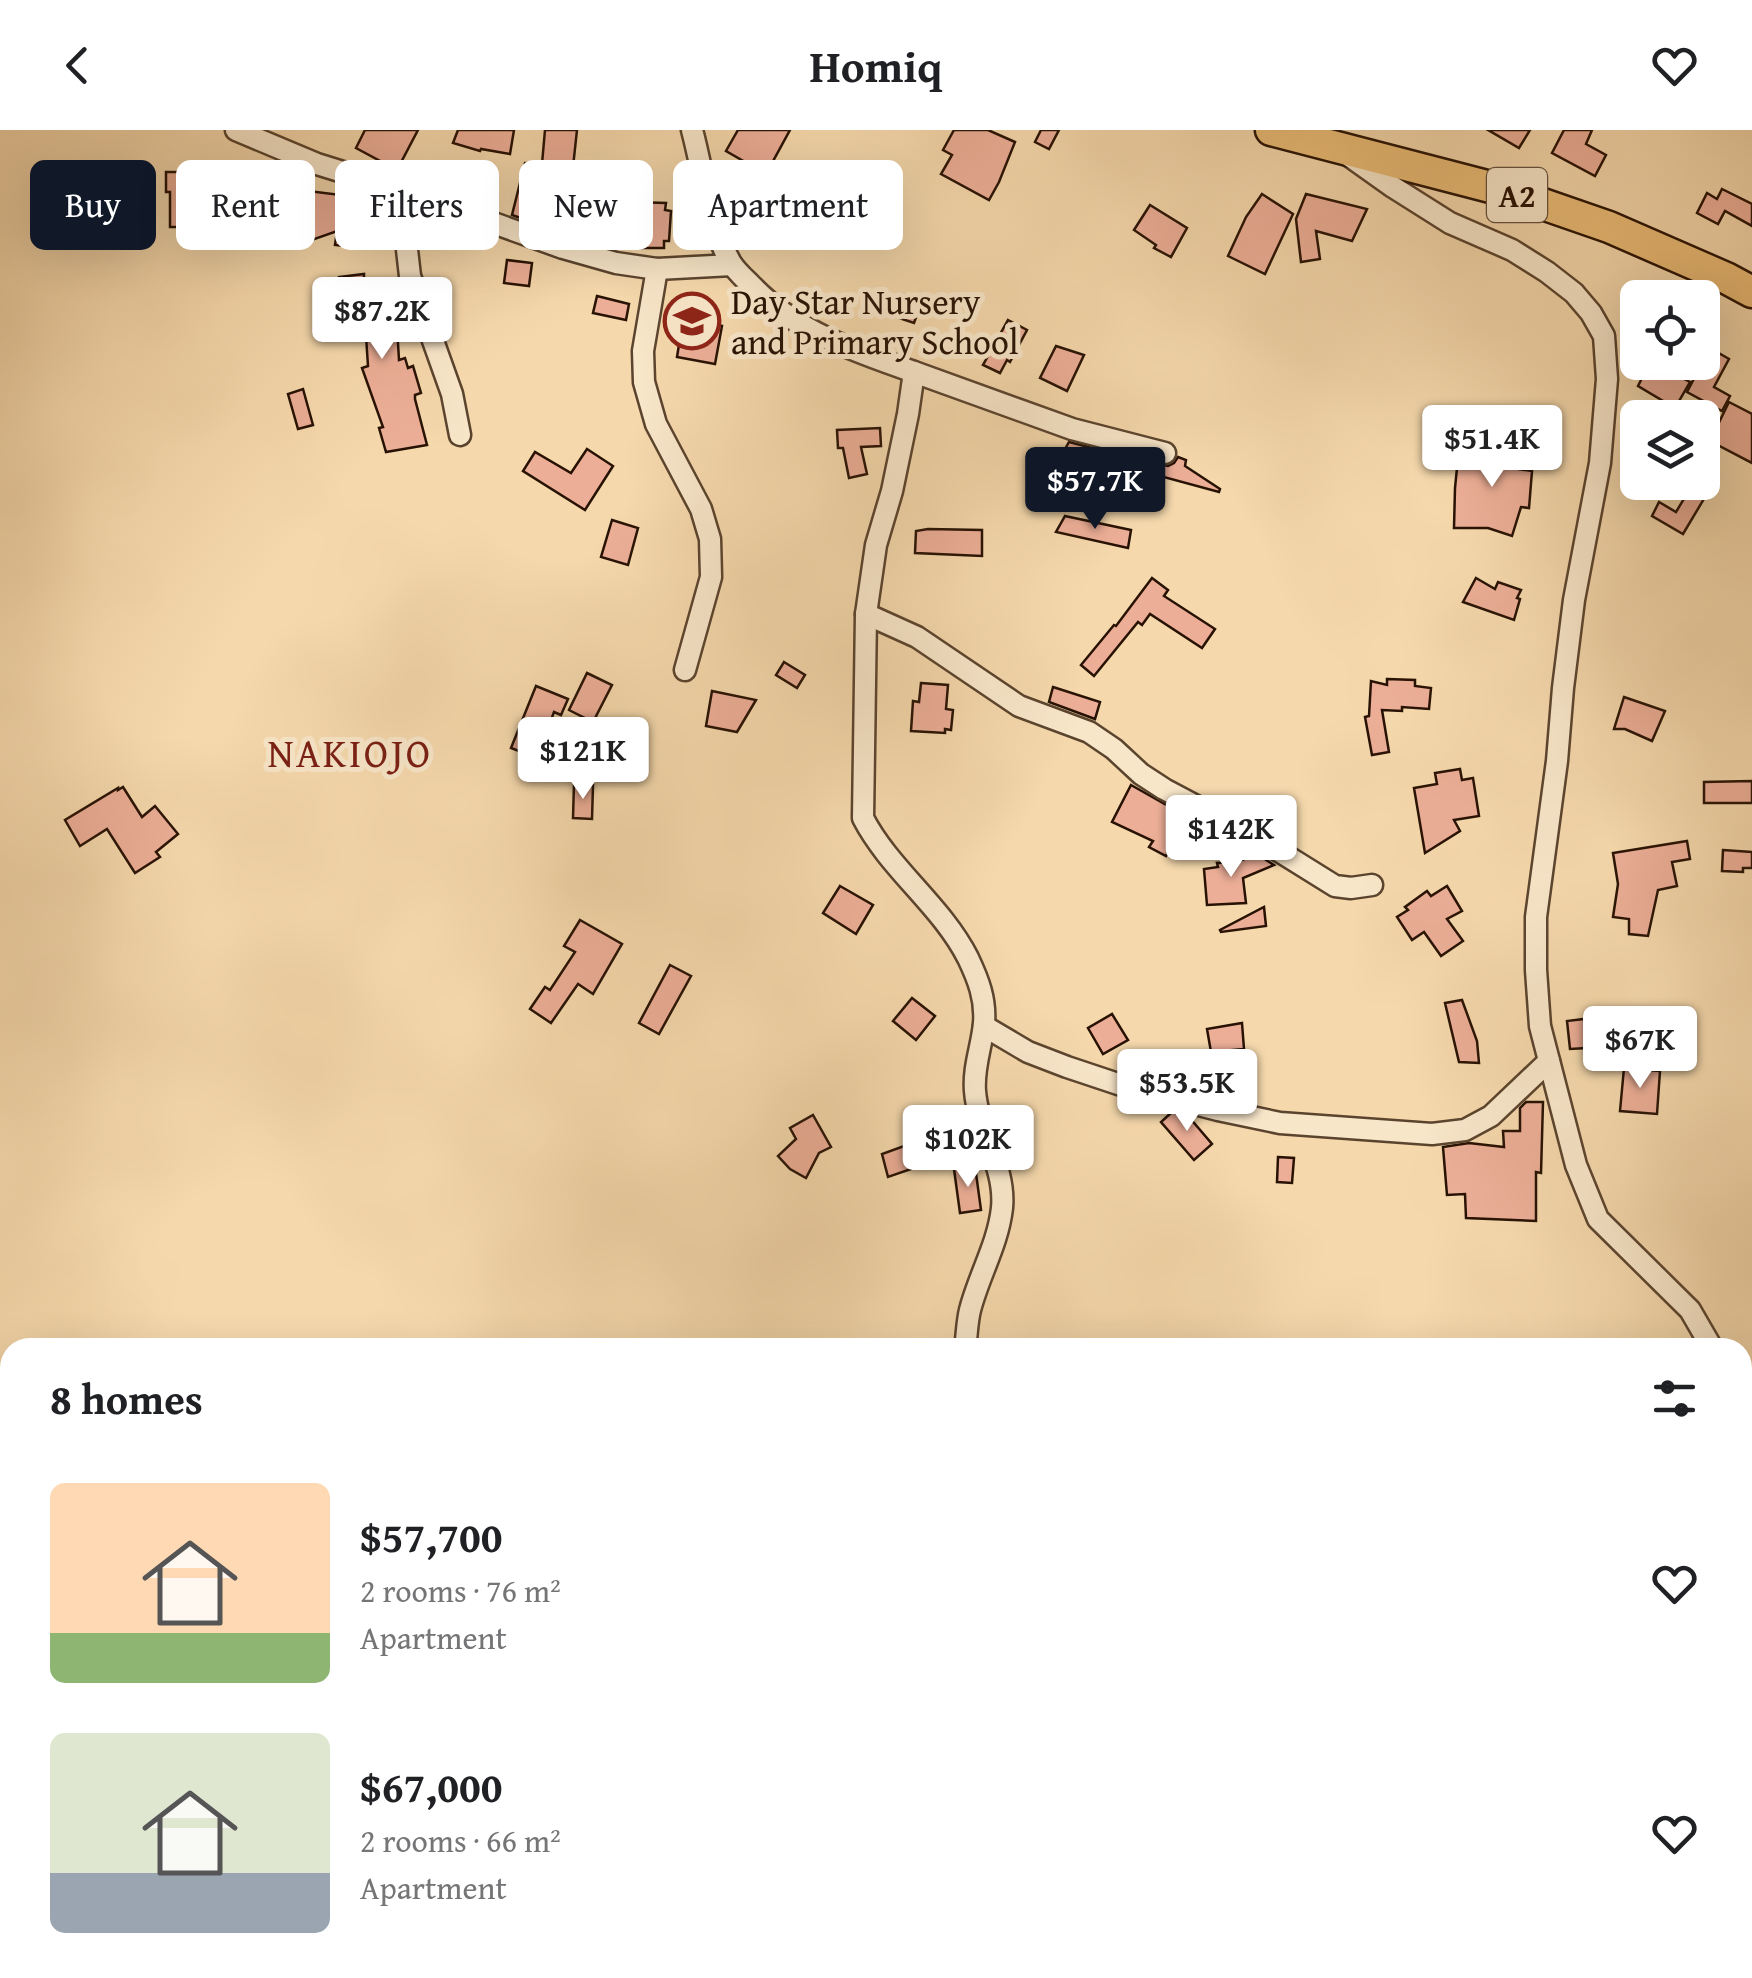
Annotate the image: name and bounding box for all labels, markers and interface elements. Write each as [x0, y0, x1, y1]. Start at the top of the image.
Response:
text: Homiq [810, 33, 942, 98]
icon: back [50, 38, 105, 93]
icon: heart [1647, 38, 1702, 93]
chip: Buy [30, 160, 156, 250]
chip: Rent [176, 160, 315, 250]
chip: Filters [335, 160, 499, 250]
chip: New [519, 160, 653, 250]
chip: Apartment [673, 160, 903, 250]
road number: A2 [1487, 168, 1547, 222]
place label: Day Star Nursery and Primary School [731, 276, 1019, 367]
pin: $87.2K [301, 277, 463, 362]
map controls [1620, 280, 1720, 500]
button: locate [1620, 280, 1720, 380]
text: $87.2K [334, 286, 430, 333]
school or university icon: Day Star Nursery and Primary School [662, 291, 722, 351]
button: layers [1620, 400, 1720, 500]
pin: $51.4K [1411, 405, 1573, 490]
text: $51.4K [1444, 414, 1540, 461]
pin: $57.7K [1014, 447, 1176, 532]
text: $57.7K [1047, 456, 1143, 503]
pin: $121K [513, 717, 653, 802]
district label: NAKIOJO [267, 723, 433, 782]
text: $121K [540, 726, 626, 773]
pin: $142K [1161, 795, 1301, 880]
text: $142K [1188, 804, 1274, 851]
pin: $67K [1581, 1006, 1699, 1091]
text: $67K [1605, 1015, 1675, 1062]
pin: $53.5K [1106, 1049, 1268, 1134]
text: $53.5K [1139, 1058, 1235, 1105]
pin: $102K [898, 1105, 1038, 1190]
text: $102K [925, 1114, 1011, 1161]
text: 8 homes [50, 1368, 203, 1429]
icon: filters [1647, 1371, 1702, 1426]
text: $57,700 [360, 1506, 502, 1567]
icon: home [130, 1523, 250, 1643]
icon: heart [1647, 1556, 1702, 1611]
text: 2 rooms · 76 m² [360, 1567, 561, 1614]
text: Apartment [360, 1614, 507, 1661]
text: $67,000 [360, 1756, 502, 1817]
icon: home [130, 1773, 250, 1893]
icon: heart [1647, 1806, 1702, 1861]
text: 2 rooms · 66 m² [360, 1817, 561, 1864]
text: Apartment [360, 1864, 507, 1911]

